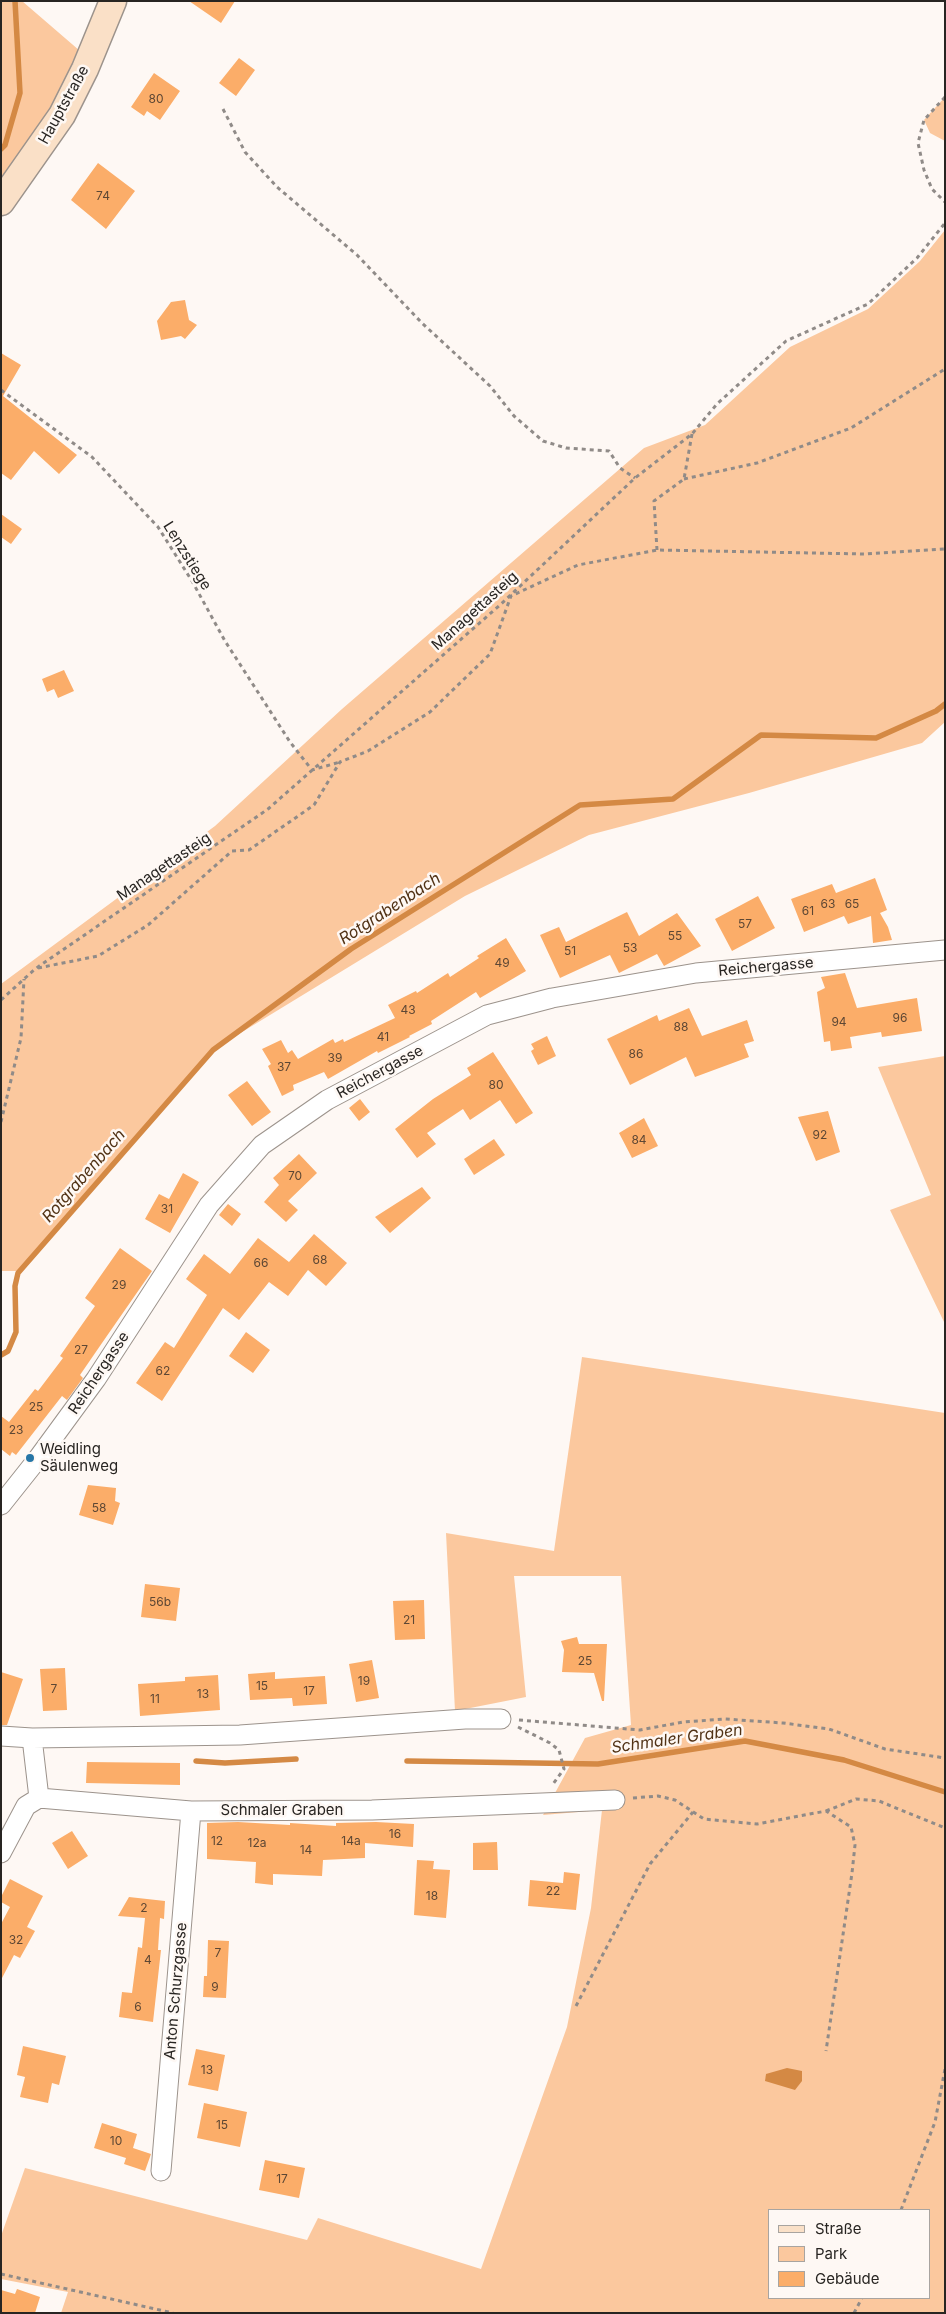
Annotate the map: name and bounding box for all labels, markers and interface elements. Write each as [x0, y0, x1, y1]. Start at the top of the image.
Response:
street label: Hauptstraße [35, 62, 93, 148]
house number: 80 [149, 92, 163, 106]
house number: 74 [96, 189, 110, 203]
street label: Lenzstiege [159, 518, 215, 594]
street label: Managettasteig [428, 568, 522, 654]
street label: Managettasteig [114, 829, 214, 905]
water label: Rotgrabenbach [336, 869, 444, 949]
house number: 63 [821, 897, 835, 911]
house number: 65 [845, 897, 859, 911]
house number: 61 [802, 904, 814, 918]
house number: 57 [738, 917, 752, 931]
house number: 55 [668, 929, 682, 943]
house number: 53 [623, 941, 637, 955]
house number: 51 [564, 944, 576, 958]
street label: Reichergasse [718, 954, 814, 980]
house number: 49 [494, 956, 510, 970]
house number: 43 [400, 1003, 416, 1017]
house number: 96 [893, 1011, 907, 1025]
house number: 94 [831, 1015, 847, 1029]
house number: 88 [674, 1020, 688, 1034]
house number: 41 [377, 1030, 389, 1044]
street label: Reichergasse [334, 1042, 426, 1102]
house number: 86 [629, 1047, 643, 1061]
house number: 39 [328, 1051, 342, 1065]
house number: 37 [277, 1060, 291, 1074]
house number: 80 [489, 1078, 503, 1092]
water label: Rotgrabenbach [38, 1126, 130, 1226]
house number: 92 [813, 1128, 827, 1142]
house number: 84 [631, 1133, 647, 1147]
house number: 70 [288, 1169, 302, 1183]
house number: 31 [161, 1202, 173, 1216]
house number: 68 [313, 1253, 327, 1267]
house number: 66 [254, 1256, 268, 1270]
house number: 29 [112, 1278, 126, 1292]
street label: Reichergasse [65, 1328, 133, 1418]
house number: 27 [74, 1343, 88, 1357]
house number: 62 [156, 1364, 170, 1378]
house number: 25 [29, 1400, 43, 1414]
house number: 23 [9, 1423, 23, 1437]
place label: Weidling Säulenweg [40, 1440, 118, 1475]
marker: Weidling Säulenweg [24, 1452, 36, 1464]
house number: 58 [92, 1501, 106, 1515]
house number: 56b [149, 1595, 171, 1609]
house number: 21 [403, 1613, 415, 1627]
house number: 25 [578, 1654, 592, 1668]
house number: 19 [358, 1674, 370, 1688]
house number: 15 [256, 1679, 268, 1693]
house number: 7 [51, 1682, 57, 1696]
house number: 17 [303, 1684, 315, 1698]
house number: 13 [197, 1687, 209, 1701]
house number: 11 [150, 1692, 160, 1706]
water label: Schmaler Graben [610, 1720, 744, 1758]
street label: Schmaler Graben [221, 1801, 343, 1819]
house number: 16 [389, 1827, 401, 1841]
house number: 12 [211, 1834, 223, 1848]
house number: 14a [341, 1834, 361, 1848]
house number: 12a [248, 1836, 266, 1850]
house number: 14 [300, 1843, 312, 1857]
house number: 22 [546, 1884, 560, 1898]
house number: 18 [426, 1889, 438, 1903]
house number: 2 [140, 1901, 148, 1915]
street label: Anton Schurzgasse [161, 1922, 191, 2060]
house number: 32 [9, 1933, 23, 1947]
house number: 7 [215, 1946, 221, 1960]
house number: 4 [144, 1953, 152, 1967]
house number: 9 [211, 1980, 219, 1994]
house number: 6 [134, 2000, 142, 2014]
house number: 13 [201, 2063, 213, 2077]
house number: 15 [216, 2118, 228, 2132]
house number: 10 [110, 2134, 122, 2148]
house number: 17 [276, 2172, 288, 2186]
legend [768, 2209, 931, 2299]
text: Straße [815, 2219, 862, 2238]
text: Park [815, 2244, 847, 2263]
text: Gebäude [815, 2269, 880, 2288]

